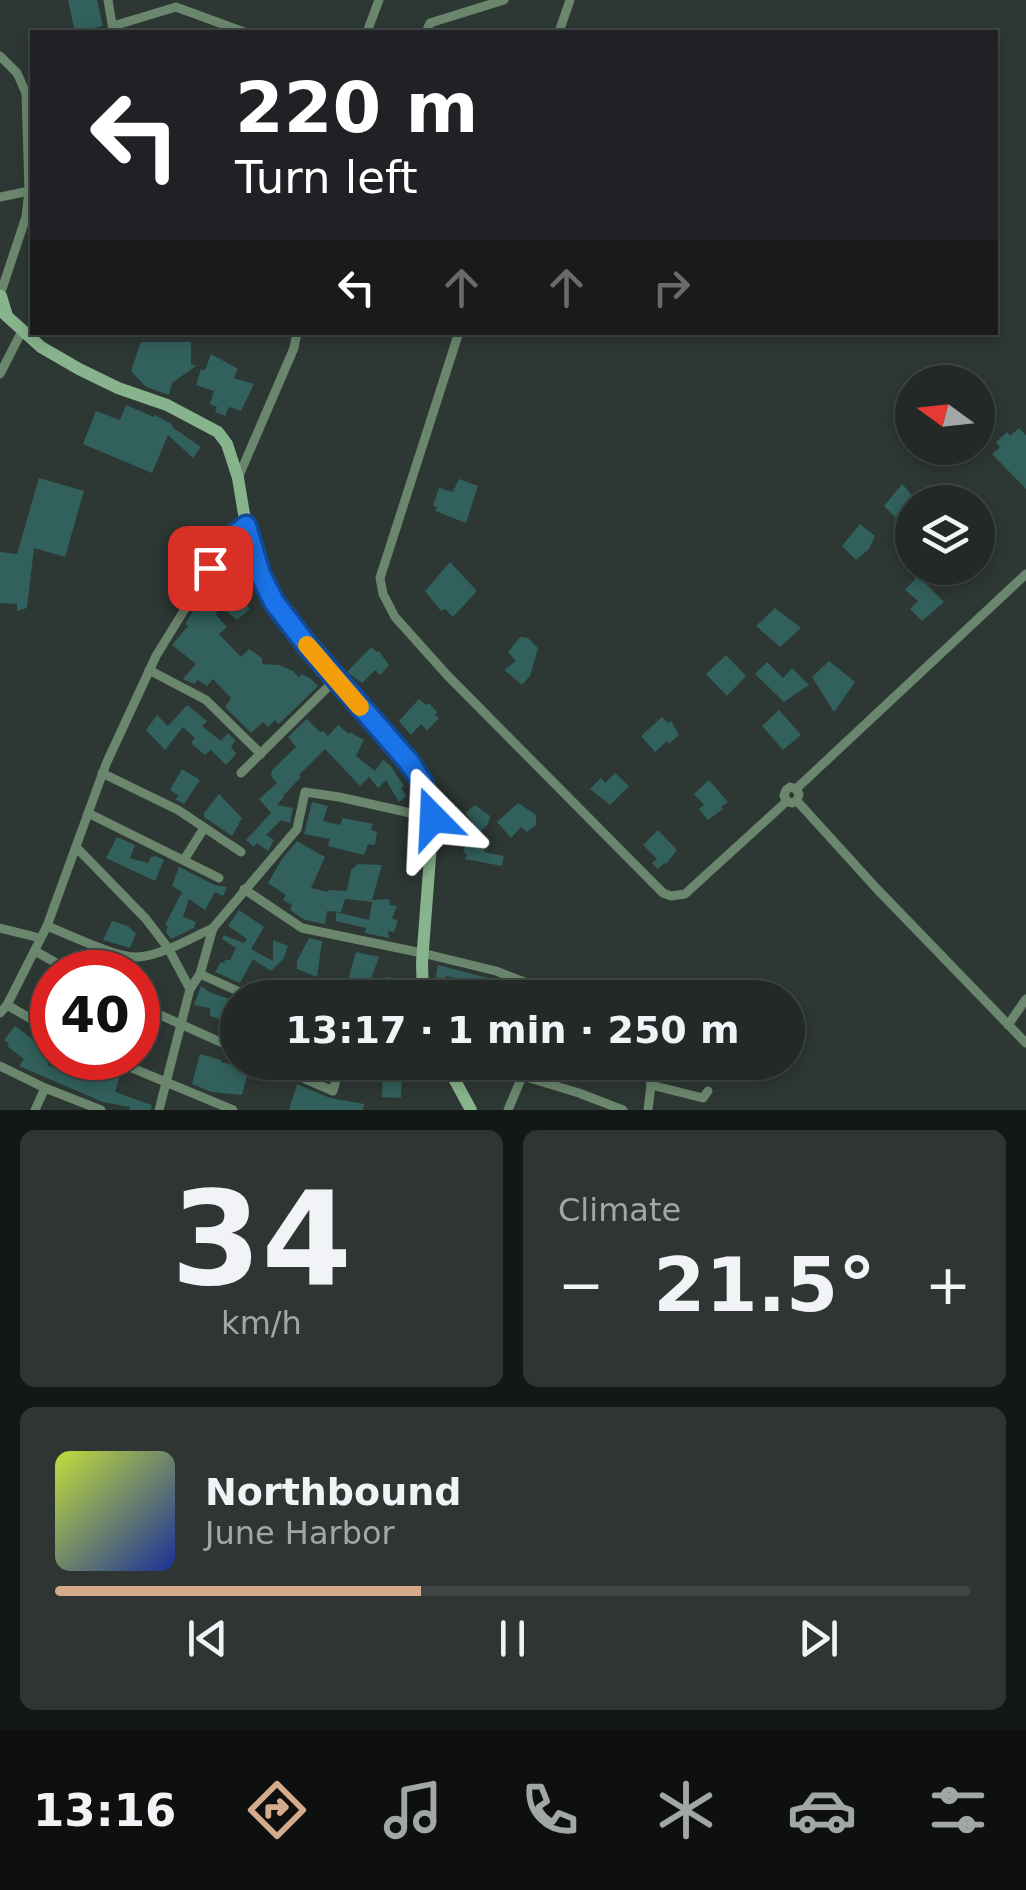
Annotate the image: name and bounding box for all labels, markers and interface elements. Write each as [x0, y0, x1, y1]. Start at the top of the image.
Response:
text: 220 m [235, 67, 478, 149]
icon: left [70, 70, 200, 200]
text: Turn left [235, 151, 418, 204]
icon: left [329, 260, 384, 315]
icon: ahead [434, 260, 489, 315]
icon: ahead [539, 260, 594, 315]
icon: right [644, 260, 699, 315]
north arrow [895, 365, 995, 465]
map controls [895, 365, 995, 585]
button: layers [895, 485, 995, 585]
pin [168, 526, 253, 611]
icon: arrive [183, 541, 238, 596]
position arrow [381, 766, 485, 870]
speed limit sign: 40 [30, 950, 160, 1080]
text: 13:17 · 1 min · 250 m [285, 1008, 740, 1052]
text: 34 [171, 1163, 352, 1315]
text: Climate [558, 1191, 681, 1229]
text: 21.5° [653, 1241, 876, 1329]
text: − [558, 1253, 604, 1317]
text: + [925, 1253, 971, 1317]
text: km/h [221, 1304, 302, 1342]
text: Northbound [205, 1470, 461, 1514]
text: June Harbor [205, 1514, 395, 1552]
icon: previous [180, 1611, 235, 1666]
icon: pause [485, 1611, 540, 1666]
icon: next [791, 1611, 846, 1666]
icon: directions [242, 1775, 312, 1845]
icon: music [378, 1775, 448, 1845]
icon: phone [515, 1775, 585, 1845]
icon: climate [651, 1775, 721, 1845]
icon: car [787, 1775, 857, 1845]
icon: filters [923, 1775, 993, 1845]
text: 13:16 [33, 1784, 176, 1837]

